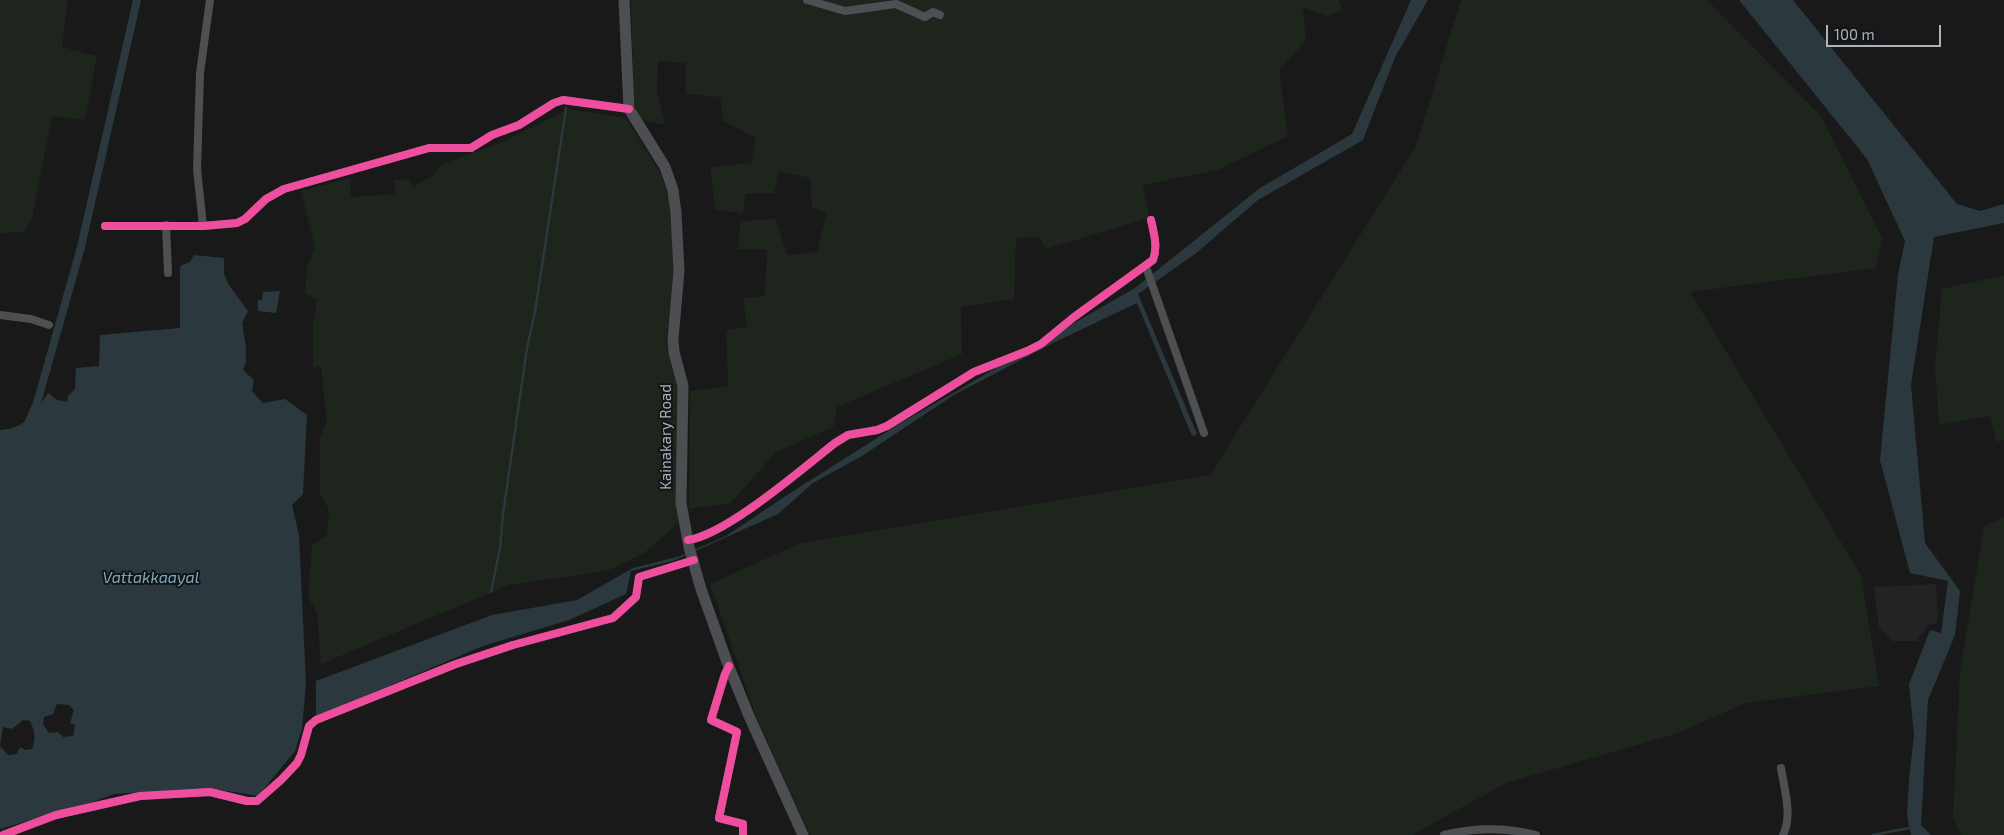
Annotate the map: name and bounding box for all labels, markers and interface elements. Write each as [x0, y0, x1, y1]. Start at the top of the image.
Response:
scale bar [1829, 15, 1944, 47]
text: 100 m [1834, 25, 1875, 43]
street label: Kainakary Road [657, 384, 675, 490]
water label: Vattakkaayal [103, 568, 199, 588]

